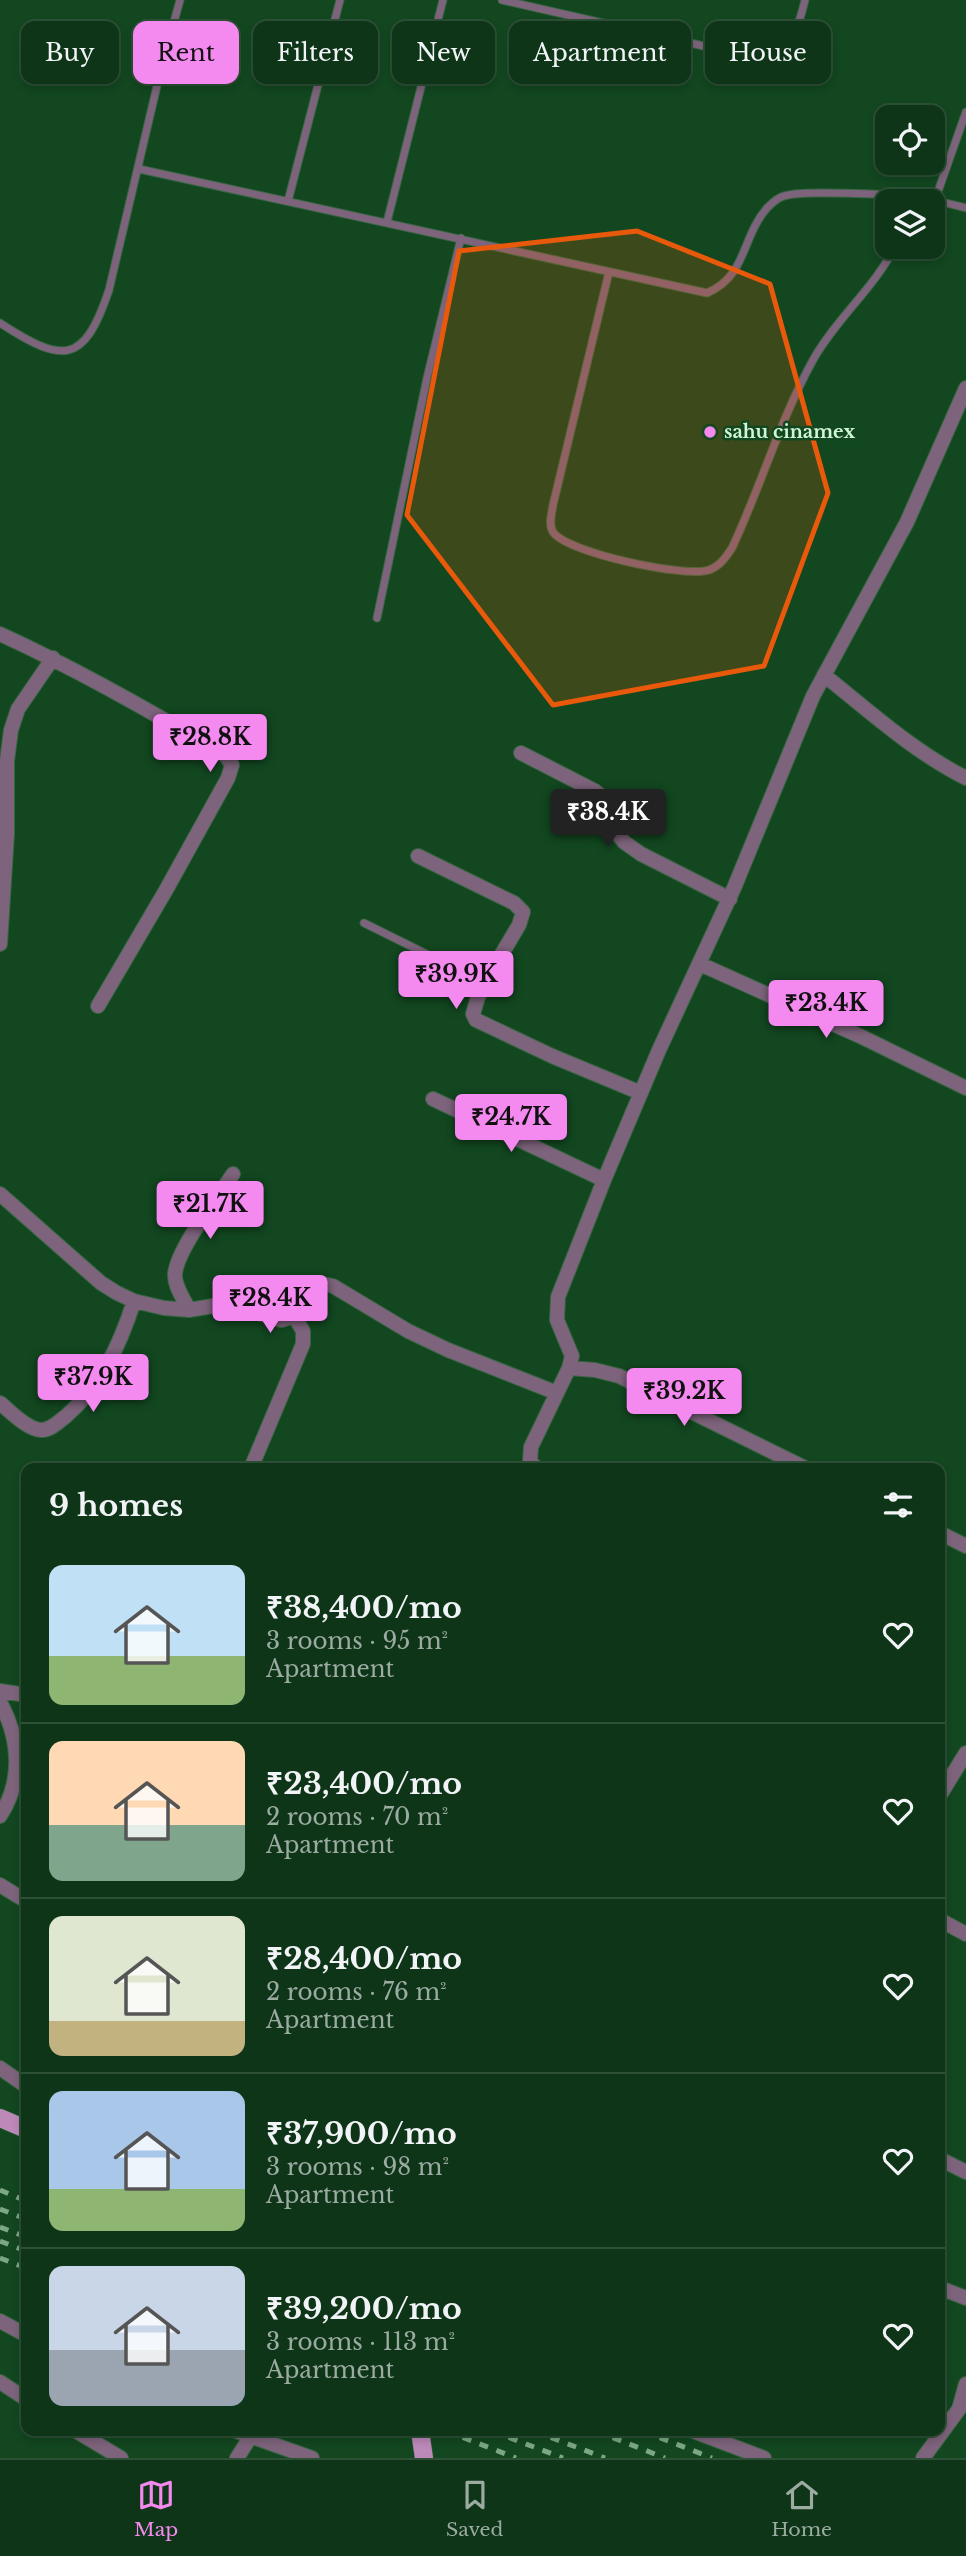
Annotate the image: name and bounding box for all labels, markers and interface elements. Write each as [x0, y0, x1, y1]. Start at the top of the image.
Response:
chip: Buy [21, 21, 119, 84]
chip: Rent [133, 21, 239, 84]
chip: Filters [253, 21, 378, 84]
chip: New [392, 21, 495, 84]
chip: Apartment [509, 21, 691, 84]
chip: House [705, 21, 831, 84]
map controls [875, 105, 945, 259]
button: locate [875, 105, 945, 175]
button: layers [875, 189, 945, 259]
place label: sahu cinamex [724, 421, 855, 443]
marker: sahu cinamex [702, 424, 718, 440]
pin: ₹28.8K [153, 714, 267, 774]
text: ₹28.8K [169, 723, 251, 751]
pin: ₹38.4K [551, 790, 665, 849]
text: ₹38.4K [567, 798, 649, 826]
pin: ₹39.9K [399, 951, 513, 1011]
text: ₹39.9K [414, 960, 498, 988]
pin: ₹23.4K [769, 981, 883, 1040]
text: ₹23.4K [785, 989, 867, 1017]
pin: ₹24.7K [454, 1094, 568, 1154]
text: ₹24.7K [471, 1103, 551, 1131]
pin: ₹21.7K [153, 1182, 267, 1241]
text: ₹21.7K [173, 1190, 247, 1218]
pin: ₹28.4K [213, 1276, 327, 1335]
text: ₹28.4K [229, 1284, 311, 1312]
pin: ₹37.9K [36, 1354, 150, 1414]
text: ₹37.9K [54, 1363, 132, 1391]
pin: ₹39.2K [627, 1368, 741, 1428]
text: ₹39.2K [643, 1377, 725, 1405]
icon: filters [879, 1486, 917, 1524]
text: 9 homes [49, 1487, 183, 1524]
text: ₹38,400/mo [266, 1589, 462, 1626]
icon: home [105, 1593, 189, 1677]
icon: heart [879, 1616, 917, 1654]
text: 3 rooms · 95 m² [266, 1627, 448, 1655]
text: Apartment [266, 1655, 394, 1683]
text: ₹23,400/mo [266, 1765, 462, 1802]
icon: home [105, 1769, 189, 1853]
icon: heart [879, 1792, 917, 1830]
text: 2 rooms · 70 m² [266, 1803, 448, 1831]
text: Apartment [266, 1831, 394, 1859]
text: ₹28,400/mo [266, 1940, 462, 1977]
icon: home [105, 1944, 189, 2028]
icon: heart [879, 1967, 917, 2005]
text: 2 rooms · 76 m² [266, 1978, 447, 2006]
text: Apartment [266, 2006, 394, 2034]
text: ₹37,900/mo [266, 2115, 457, 2152]
icon: home [105, 2119, 189, 2203]
icon: heart [879, 2142, 917, 2180]
text: 3 rooms · 98 m² [266, 2153, 449, 2181]
text: Apartment [266, 2181, 394, 2209]
text: ₹39,200/mo [266, 2290, 462, 2327]
icon: home [105, 2294, 189, 2378]
icon: heart [879, 2317, 917, 2355]
text: 3 rooms · 113 m² [266, 2328, 455, 2356]
text: Apartment [266, 2356, 394, 2384]
tab: Map [134, 2476, 178, 2541]
tab: Saved [446, 2476, 503, 2541]
tab: Home [771, 2476, 832, 2541]

